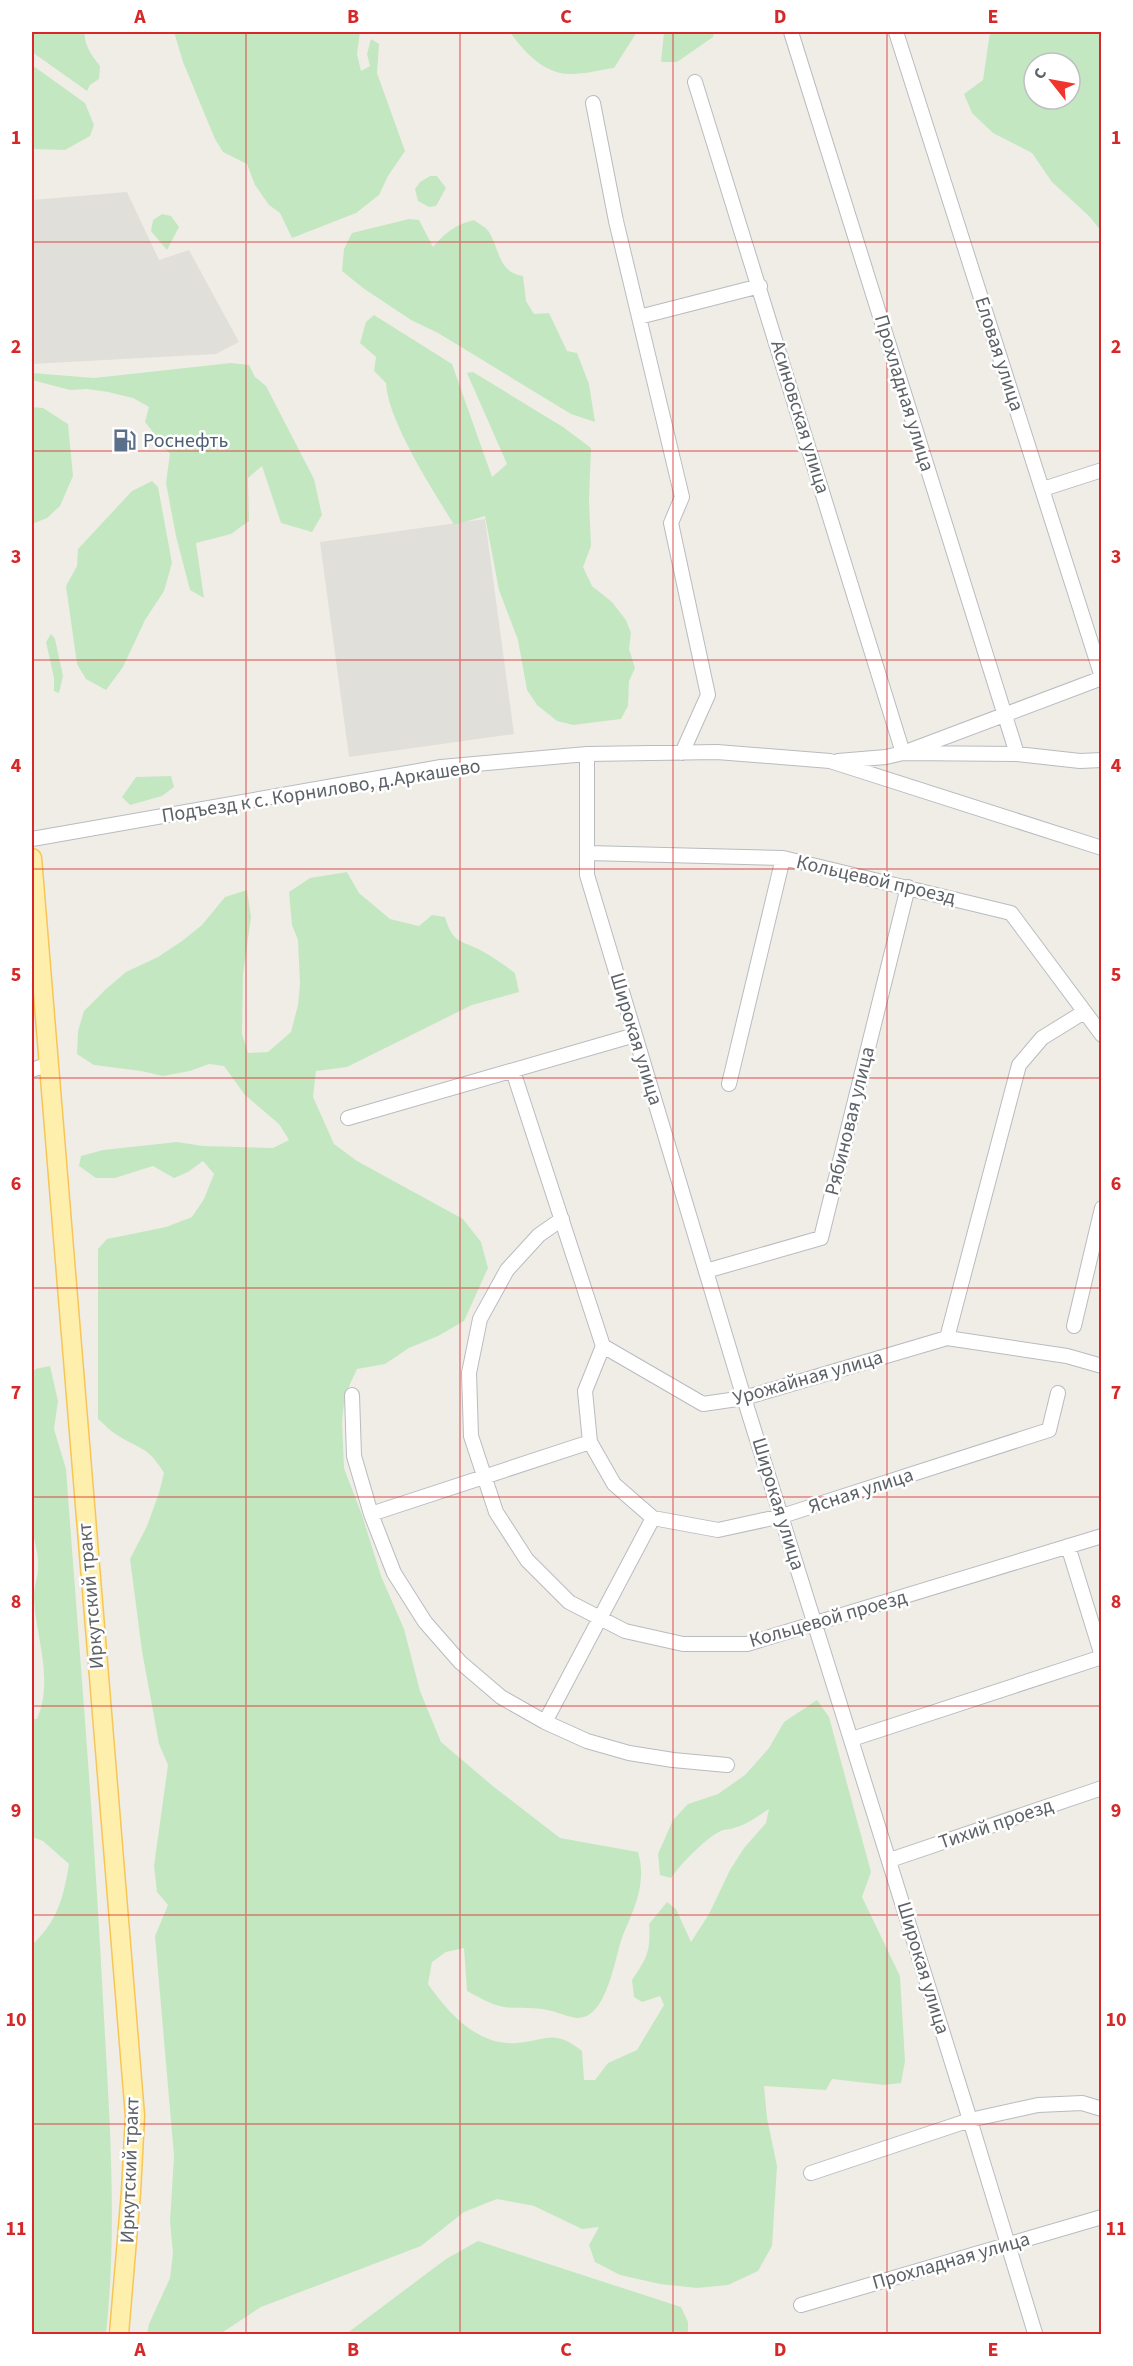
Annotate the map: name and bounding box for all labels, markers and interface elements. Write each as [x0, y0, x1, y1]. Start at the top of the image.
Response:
text: A [133, 3, 146, 31]
text: B [347, 3, 359, 31]
text: C [560, 3, 572, 31]
text: D [774, 3, 786, 31]
text: E [988, 3, 998, 31]
north arrow [1022, 51, 1082, 111]
text: С [1028, 64, 1052, 83]
text: 1 [11, 124, 21, 152]
text: 1 [1111, 124, 1121, 152]
street label: Еловая улица [967, 293, 1031, 415]
street label: Прохладная улица [867, 311, 941, 475]
text: 2 [11, 333, 21, 361]
text: 2 [1111, 333, 1121, 361]
street label: Асиновская улица [763, 337, 837, 497]
place label: Роснефть [143, 427, 228, 455]
fuel station icon: Роснефть [112, 428, 138, 454]
text: 3 [11, 543, 21, 571]
text: 3 [1111, 543, 1121, 571]
text: 4 [11, 752, 22, 780]
street label: Подъезд к с. Корнилово, д.Аркашево [159, 752, 483, 830]
text: 4 [1111, 752, 1122, 780]
street label: Кольцевой проезд [794, 848, 959, 912]
text: 5 [11, 961, 21, 989]
text: 5 [1111, 961, 1121, 989]
street label: Широкая улица [603, 969, 669, 1109]
street label: Рябиновая улица [818, 1044, 882, 1198]
text: 6 [11, 1170, 21, 1198]
text: 6 [1111, 1170, 1121, 1198]
street label: Урожайная улица [730, 1343, 886, 1413]
text: 7 [11, 1379, 21, 1407]
text: 7 [1111, 1379, 1121, 1407]
street label: Широкая улица [745, 1434, 811, 1574]
street label: Ясная улица [805, 1461, 917, 1521]
street label: Иркутский тракт [71, 1522, 111, 1670]
street label: Кольцевой проезд [746, 1583, 910, 1655]
text: 8 [11, 1588, 21, 1616]
text: 8 [1111, 1588, 1121, 1616]
street label: Тихий проезд [935, 1791, 1057, 1857]
text: 9 [11, 1797, 21, 1825]
text: 9 [1111, 1797, 1121, 1825]
street label: Широкая улица [890, 1898, 956, 2038]
text: 10 [5, 2006, 27, 2034]
text: 10 [1105, 2006, 1127, 2034]
street label: Иркутский тракт [113, 2096, 147, 2244]
text: 11 [5, 2215, 27, 2243]
text: 11 [1105, 2215, 1127, 2243]
street label: Прохладная улица [869, 2225, 1033, 2297]
text: A [133, 2336, 146, 2364]
text: B [347, 2336, 359, 2364]
text: C [560, 2336, 572, 2364]
text: D [774, 2336, 786, 2364]
text: E [988, 2336, 998, 2364]

